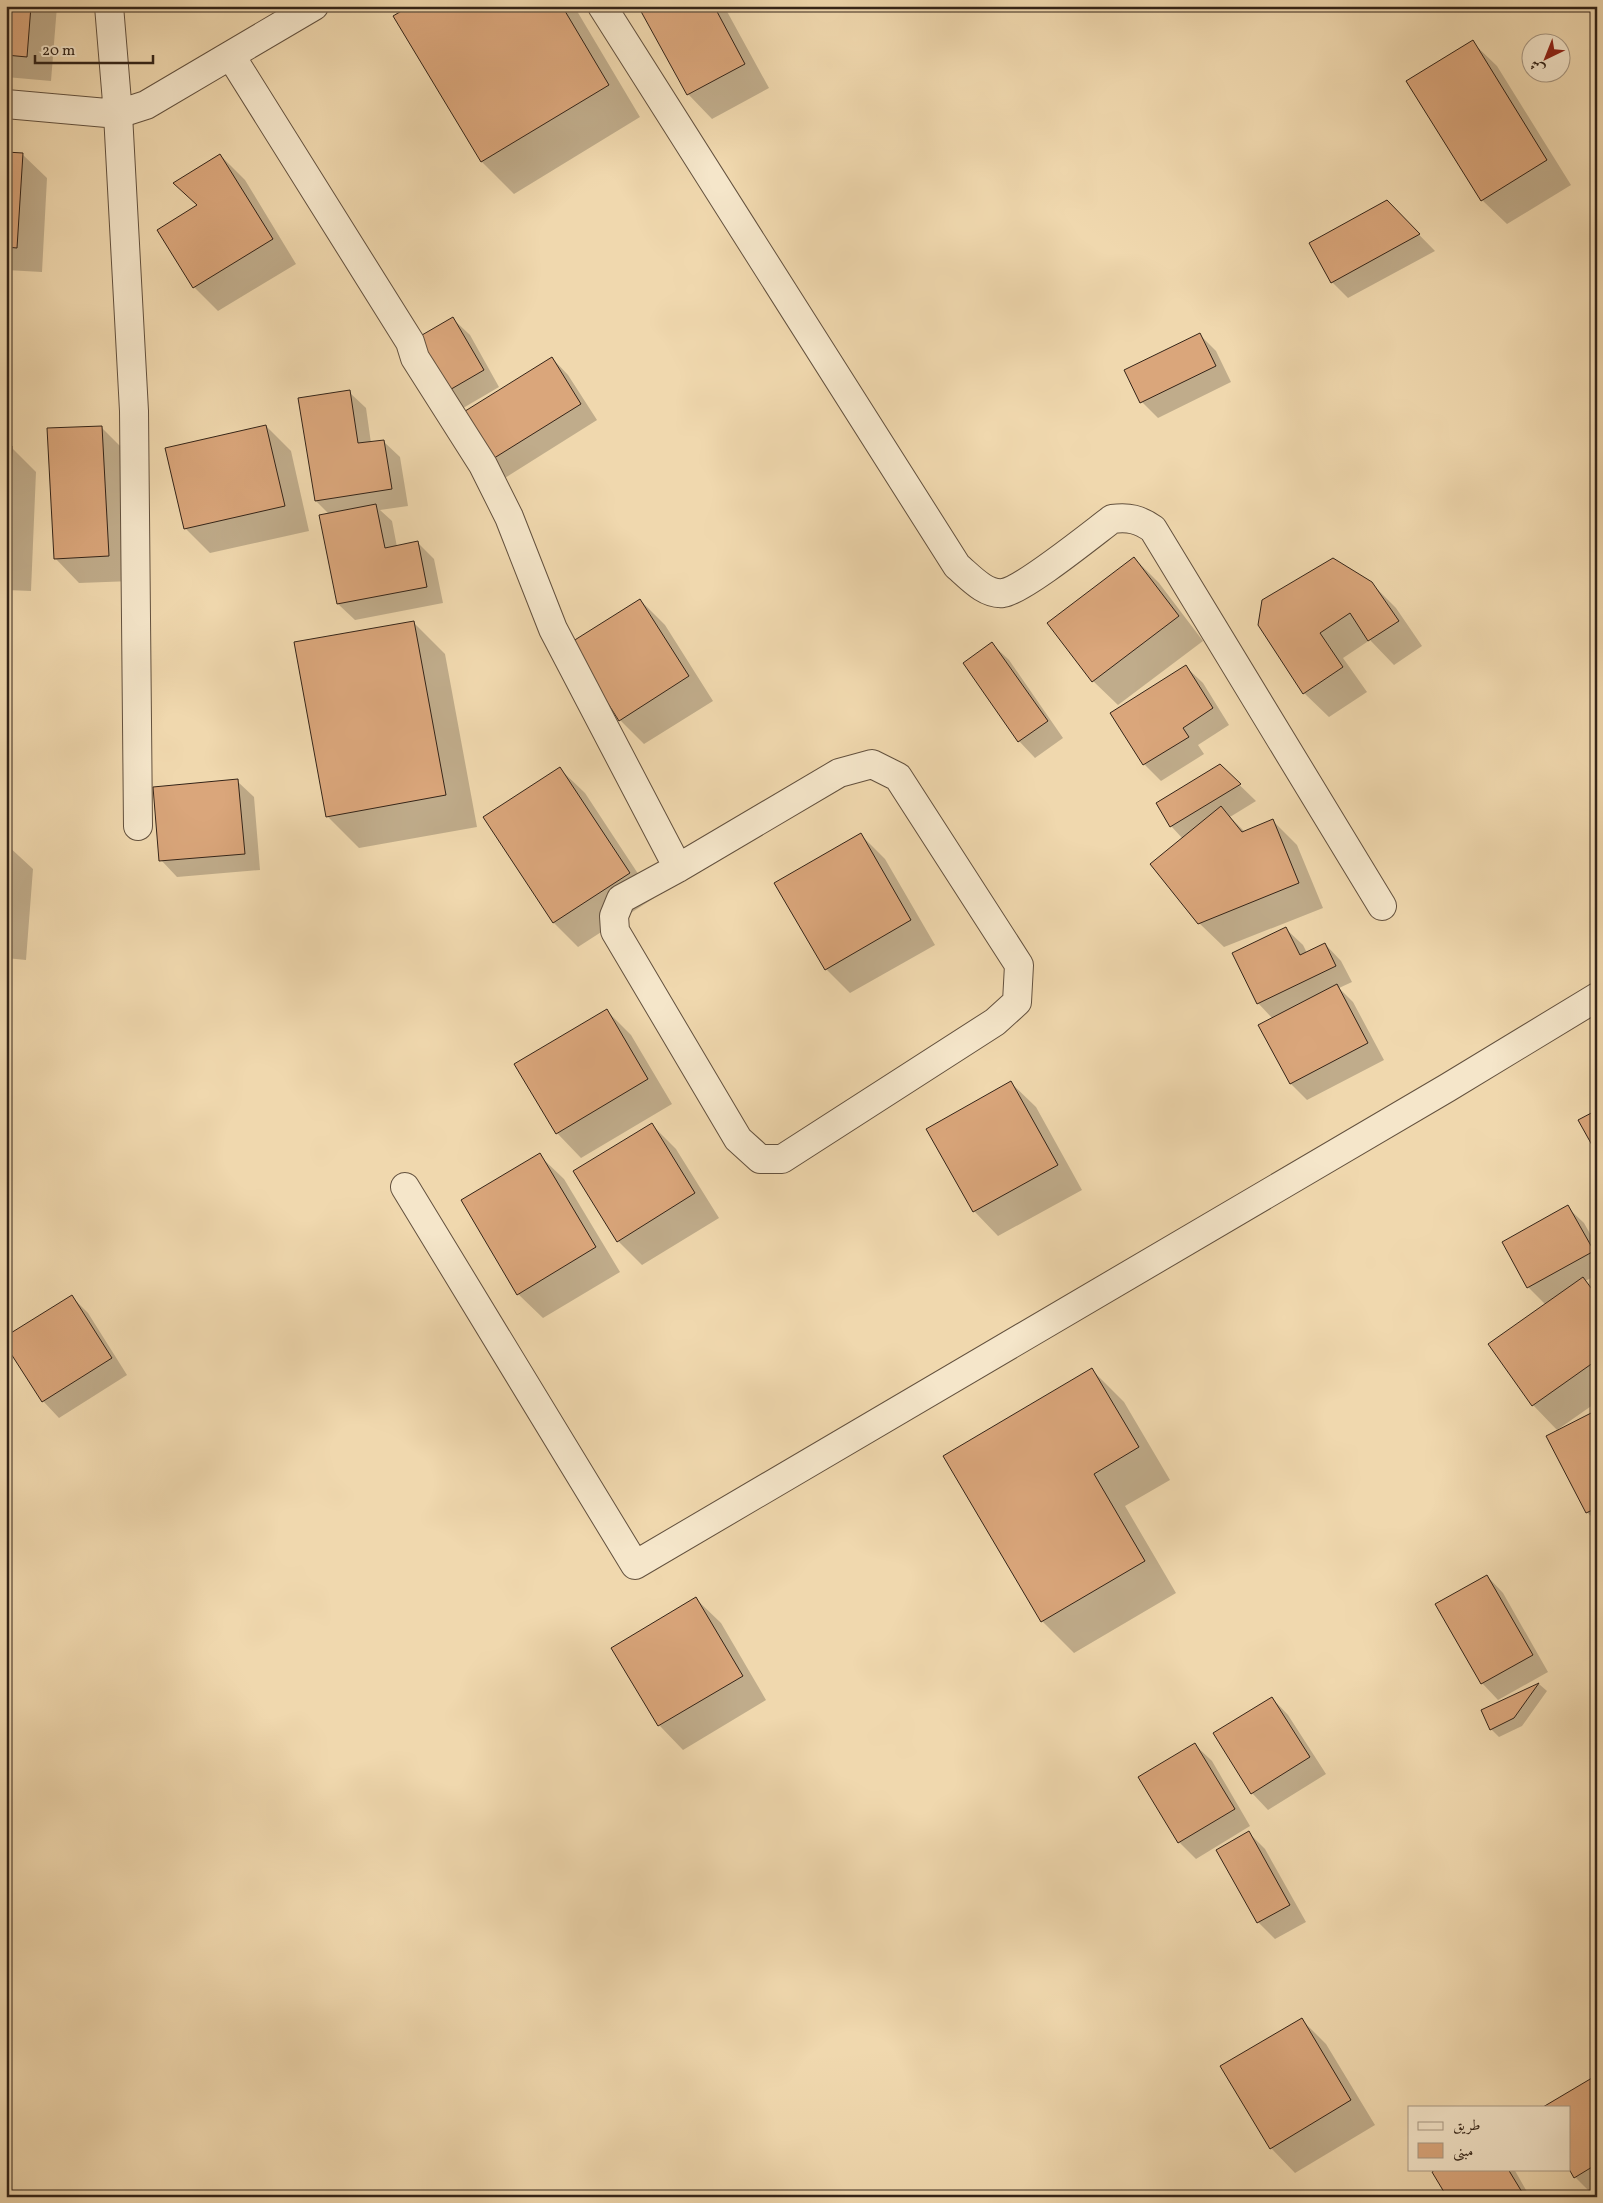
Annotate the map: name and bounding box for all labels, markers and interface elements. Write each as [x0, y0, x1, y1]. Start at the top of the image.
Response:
scale bar [35, 32, 152, 64]
north arrow [1520, 32, 1570, 82]
text: 20 m [42, 41, 75, 62]
text: ش [1527, 55, 1550, 78]
legend [1408, 2106, 1570, 2170]
text: طريق [1453, 2116, 1480, 2137]
text: مبنى [1453, 2142, 1473, 2163]

